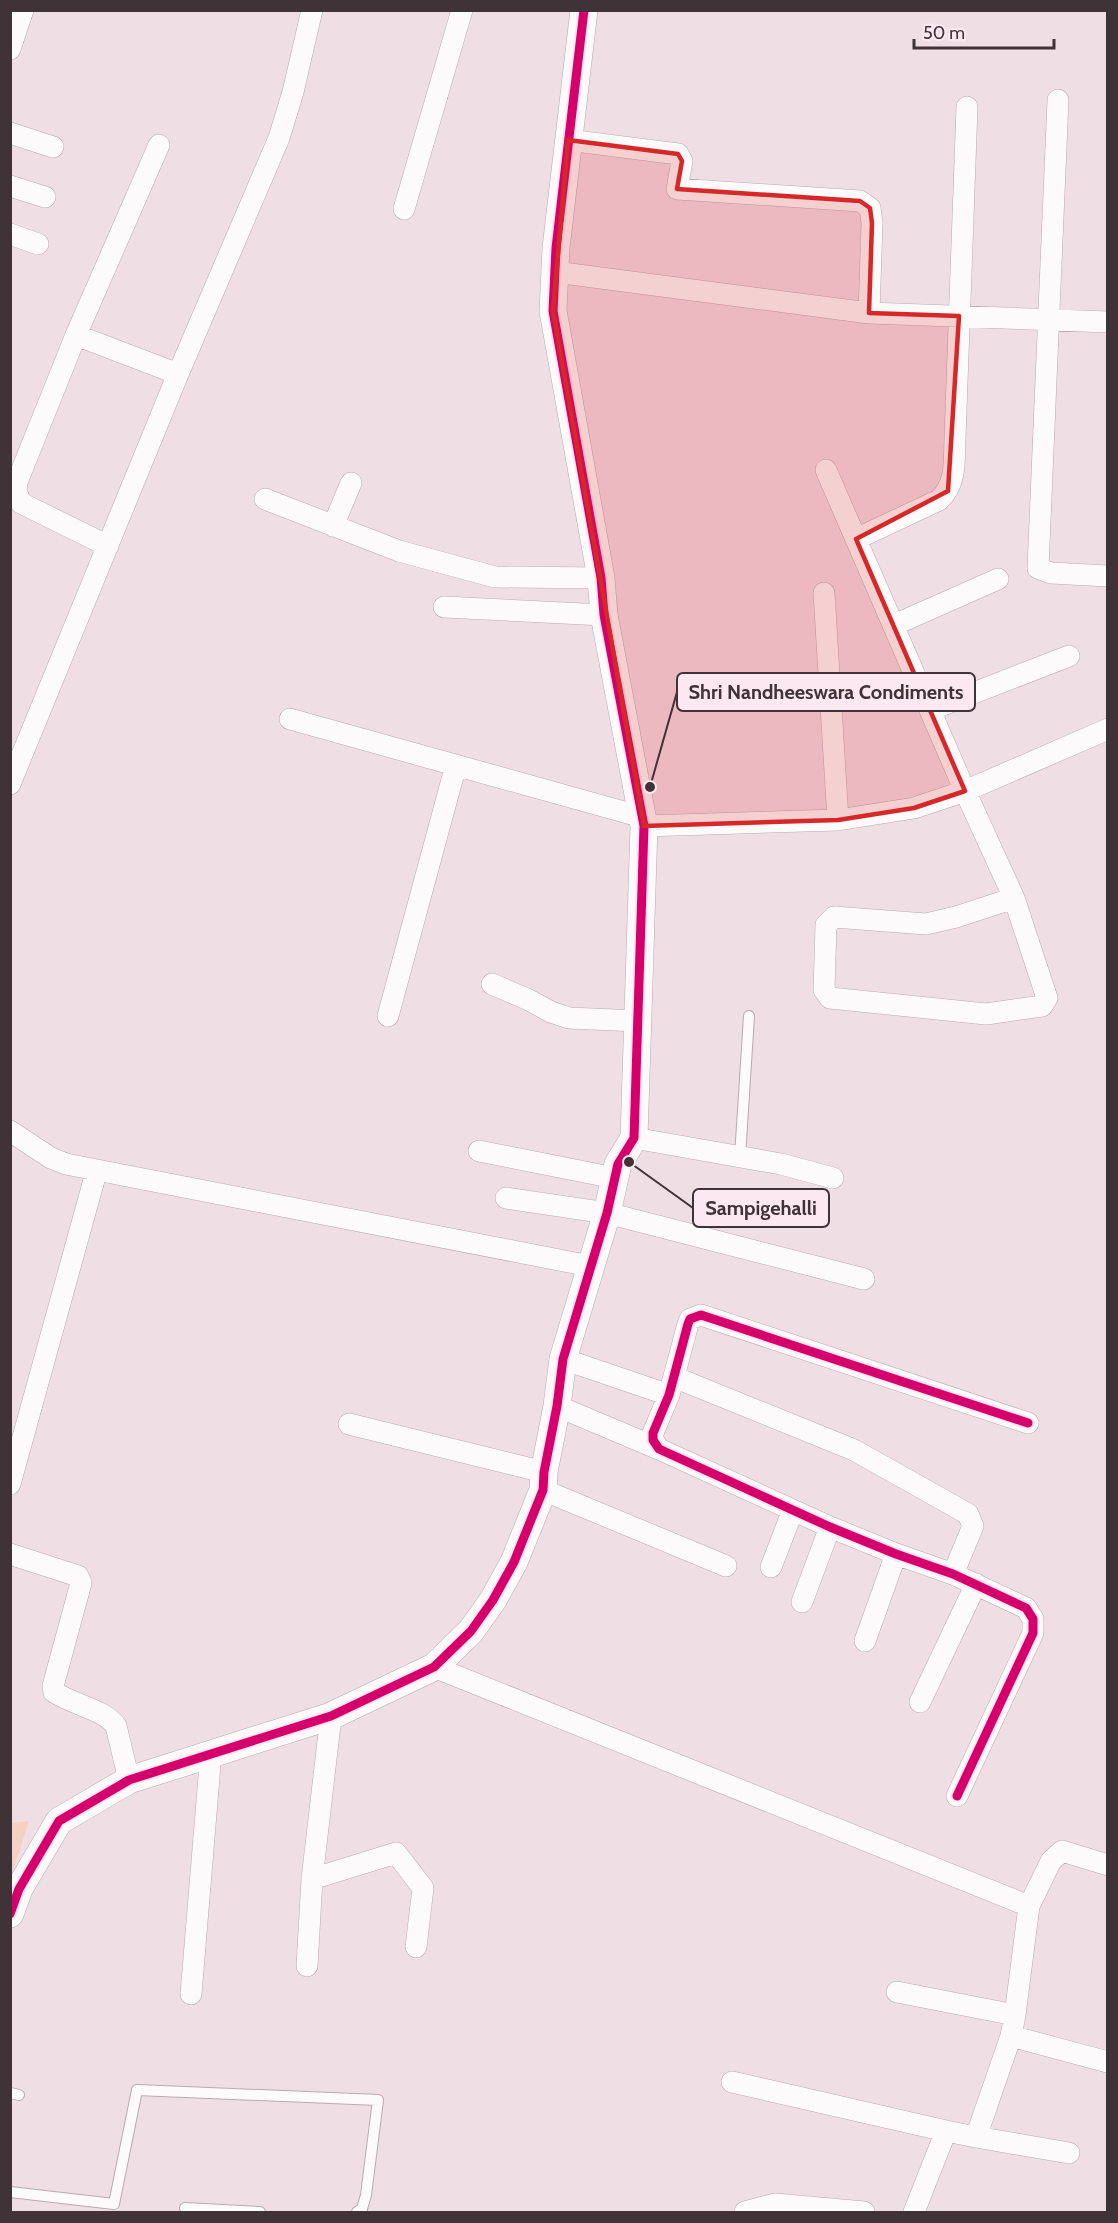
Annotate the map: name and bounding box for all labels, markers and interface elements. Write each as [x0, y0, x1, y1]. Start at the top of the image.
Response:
scale bar [914, 12, 1054, 50]
text: 50 m [923, 22, 965, 44]
callout: Shri Nandheeswara Condiments [677, 673, 975, 711]
text: Shri Nandheeswara Condiments [689, 680, 963, 704]
callout: Sampigehalli [693, 1189, 829, 1227]
text: Sampigehalli [705, 1196, 817, 1220]

